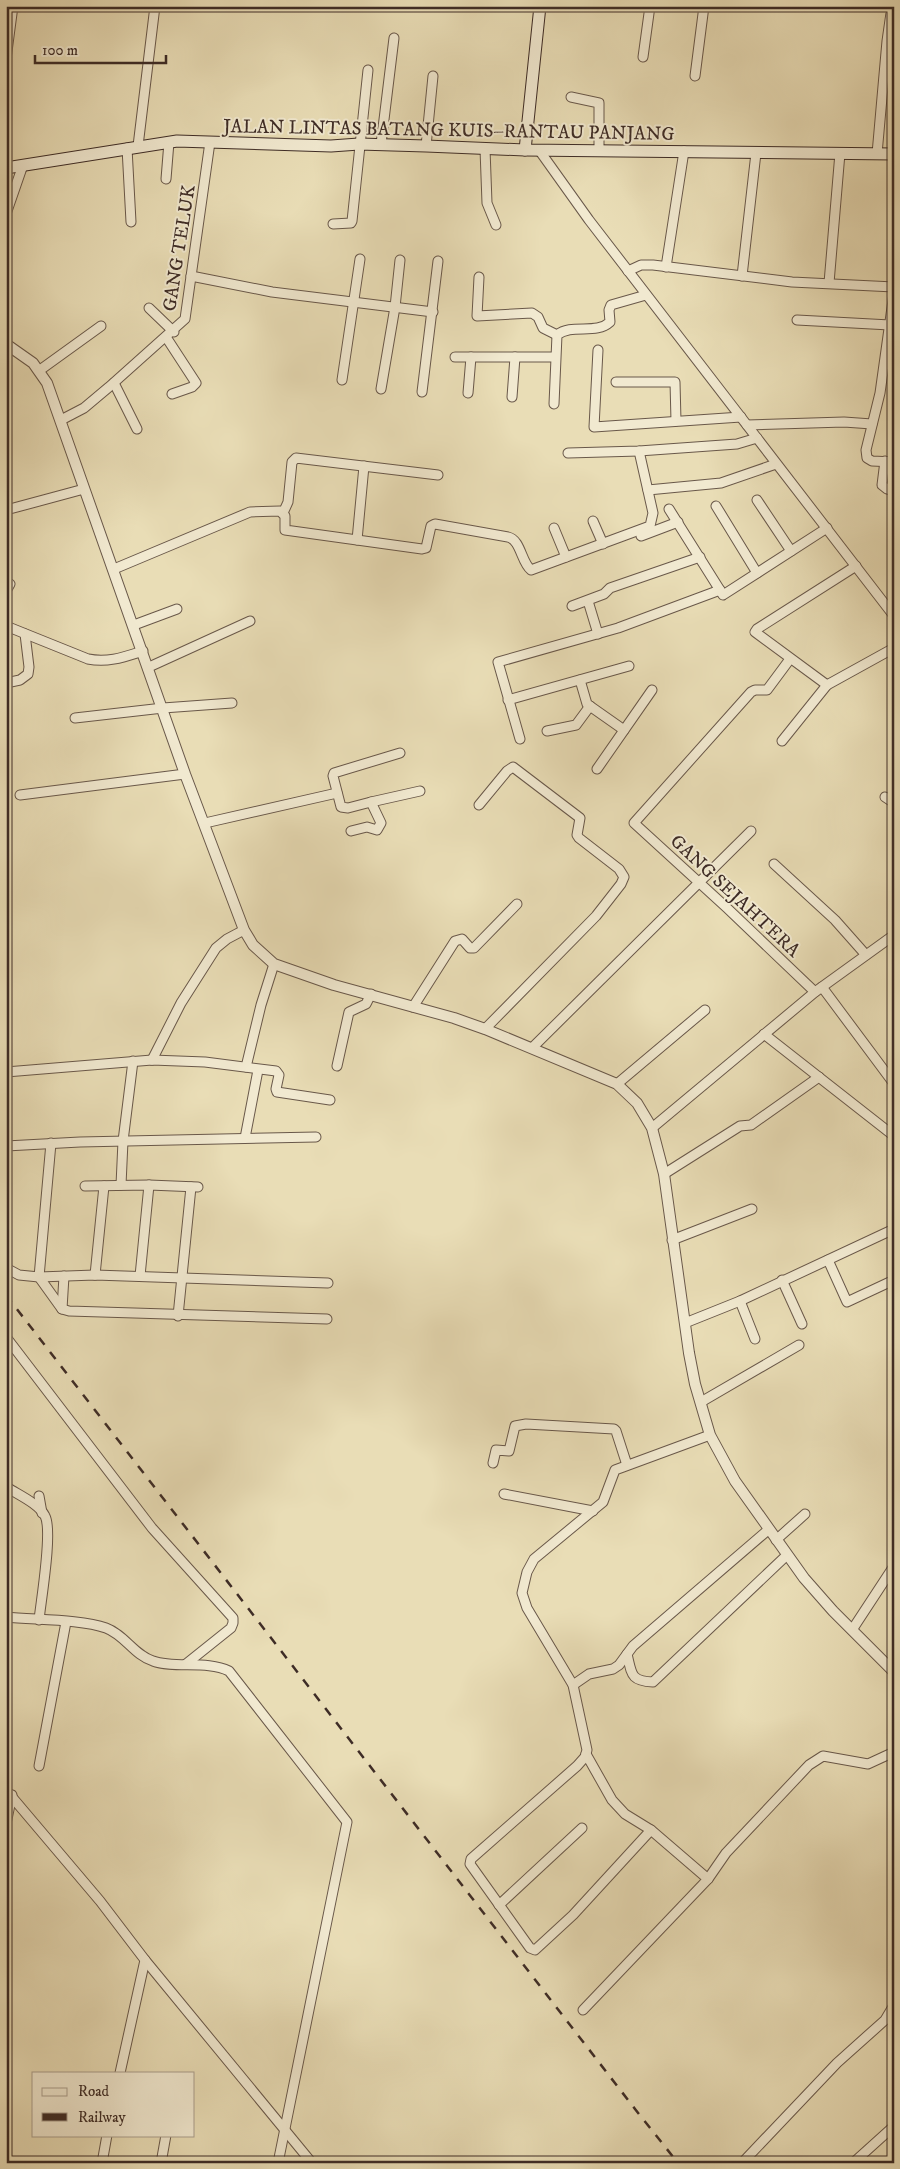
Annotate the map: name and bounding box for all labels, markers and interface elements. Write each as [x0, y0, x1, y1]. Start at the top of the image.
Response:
scale bar [35, 32, 166, 64]
text: 100 m [42, 41, 78, 60]
street label: JALAN LINTAS BATANG KUIS–RANTAU PANJANG [221, 115, 675, 146]
street label: GANG TELUK [158, 183, 201, 313]
street label: GANG SEJAHTERA [665, 830, 805, 963]
legend [32, 2072, 195, 2136]
text: Road [78, 2082, 110, 2101]
text: Railway [78, 2108, 126, 2127]

